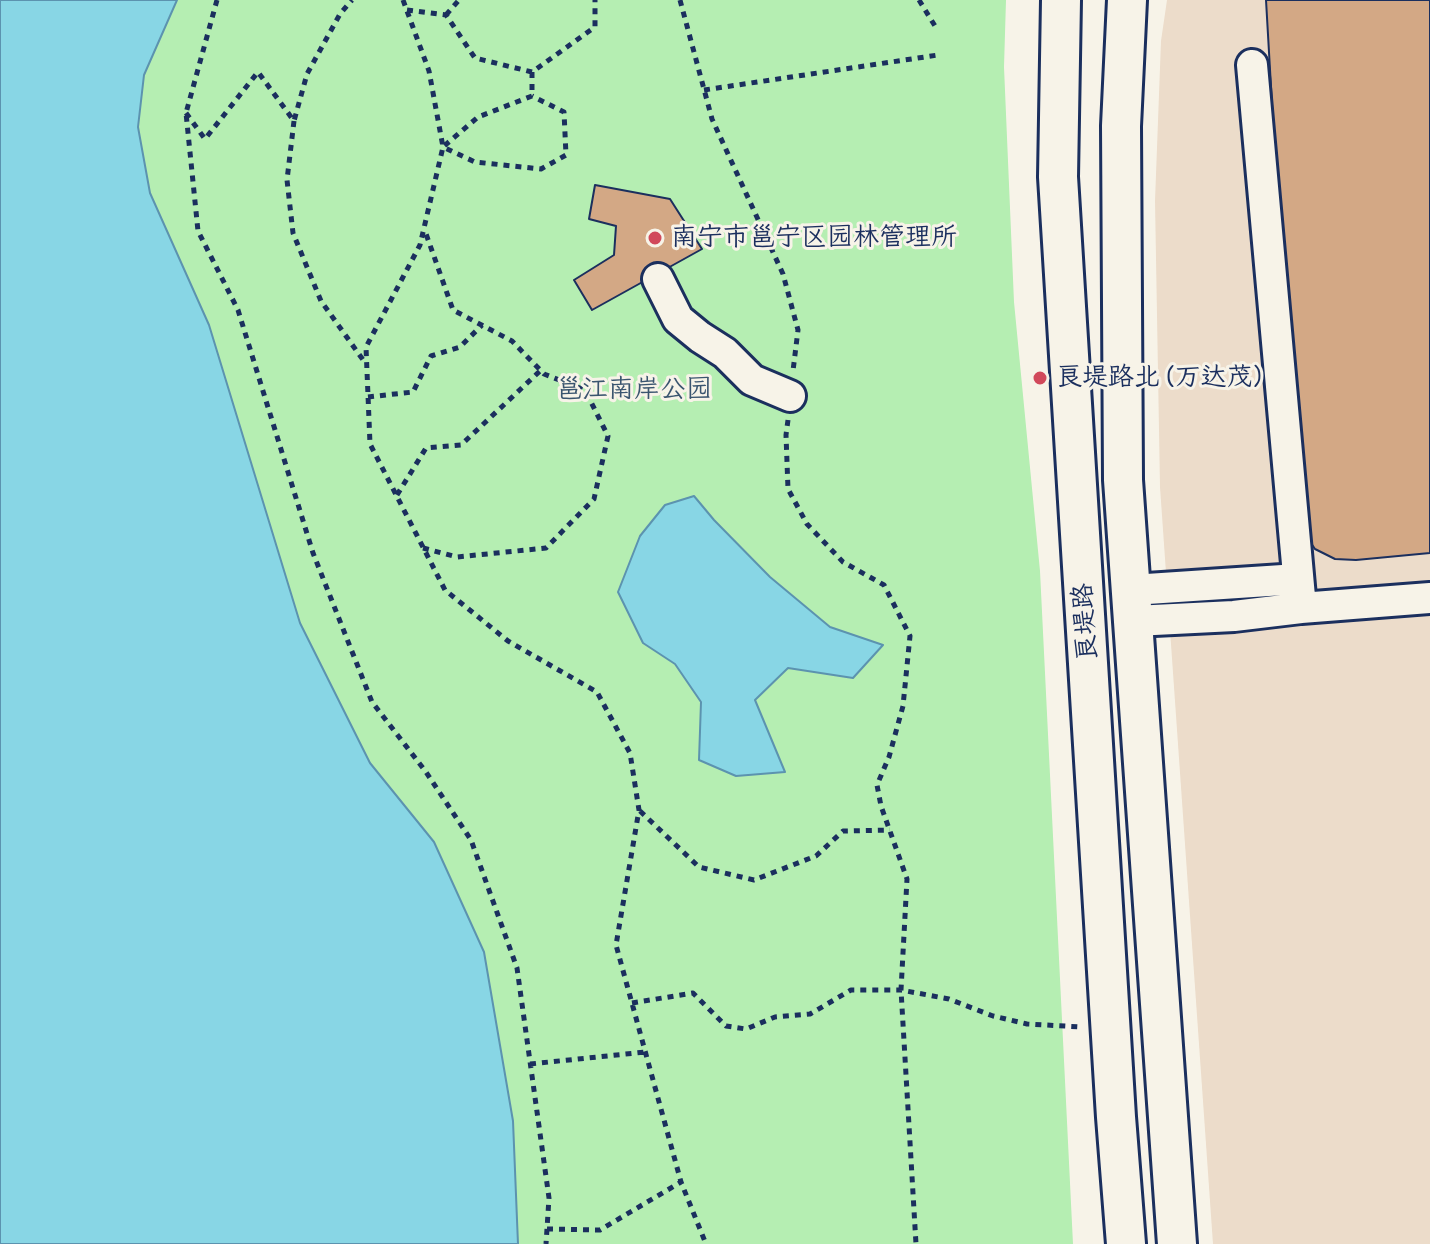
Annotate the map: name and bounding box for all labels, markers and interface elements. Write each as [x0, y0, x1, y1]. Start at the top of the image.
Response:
place label: 南宁市邕宁区园林管理所 [671, 222, 957, 254]
marker: 南宁市邕宁区园林管理所 [646, 229, 664, 247]
place label: 良堤路北 (万达茂) [1056, 362, 1262, 394]
marker: 良堤路北 (万达茂) [1031, 369, 1049, 387]
park label: 邕江南岸公园 [556, 374, 712, 406]
street label: 良堤路 [1068, 582, 1104, 662]

